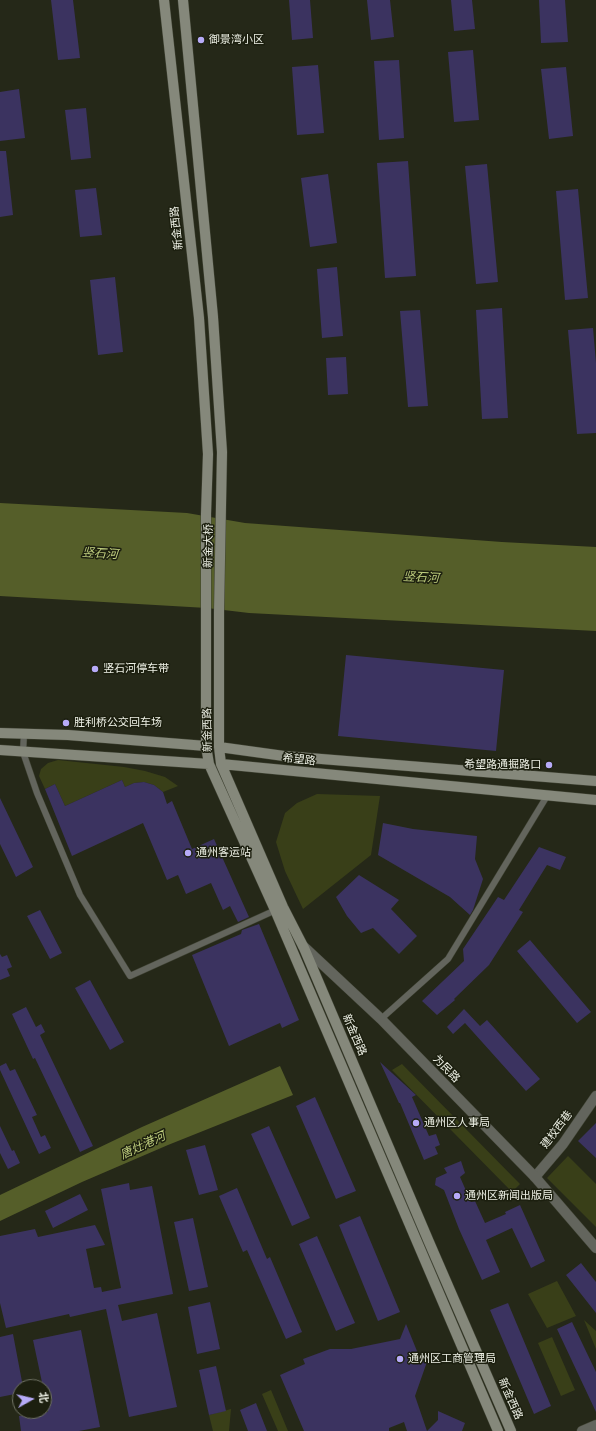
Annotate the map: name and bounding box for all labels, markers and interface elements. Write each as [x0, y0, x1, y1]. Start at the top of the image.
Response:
place label: 御景湾小区 [209, 33, 264, 47]
marker: 御景湾小区 [196, 35, 206, 45]
street label: 新金西路 [168, 205, 186, 251]
street label: 新金大桥 [202, 524, 216, 568]
water label: 竖石河 [82, 546, 118, 562]
water label: 竖石河 [403, 570, 439, 586]
place label: 竖石河停车带 [103, 662, 169, 676]
marker: 竖石河停车带 [90, 664, 100, 674]
street label: 新金西路 [201, 708, 215, 752]
place label: 胜利桥公交回车场 [74, 716, 162, 730]
marker: 胜利桥公交回车场 [61, 718, 71, 728]
street label: 希望路 [282, 752, 316, 768]
place label: 希望路通掘路口 [464, 758, 541, 772]
marker: 希望路通掘路口 [544, 760, 554, 770]
place label: 通州客运站 [196, 846, 251, 860]
marker: 通州客运站 [183, 848, 193, 858]
street label: 新金西路 [339, 1012, 369, 1058]
street label: 为民路 [430, 1053, 462, 1085]
street label: 建校西巷 [538, 1108, 576, 1152]
place label: 通州区人事局 [424, 1116, 490, 1130]
marker: 通州区人事局 [411, 1118, 421, 1128]
water label: 唐灶港河 [118, 1129, 168, 1163]
place label: 通州区新闻出版局 [465, 1189, 553, 1203]
marker: 通州区新闻出版局 [452, 1191, 462, 1201]
place label: 通州区工商管理局 [408, 1352, 496, 1366]
marker: 通州区工商管理局 [395, 1354, 405, 1364]
street label: 新金西路 [495, 1376, 525, 1422]
north arrow [12, 1379, 52, 1419]
text: 北 [36, 1391, 51, 1404]

